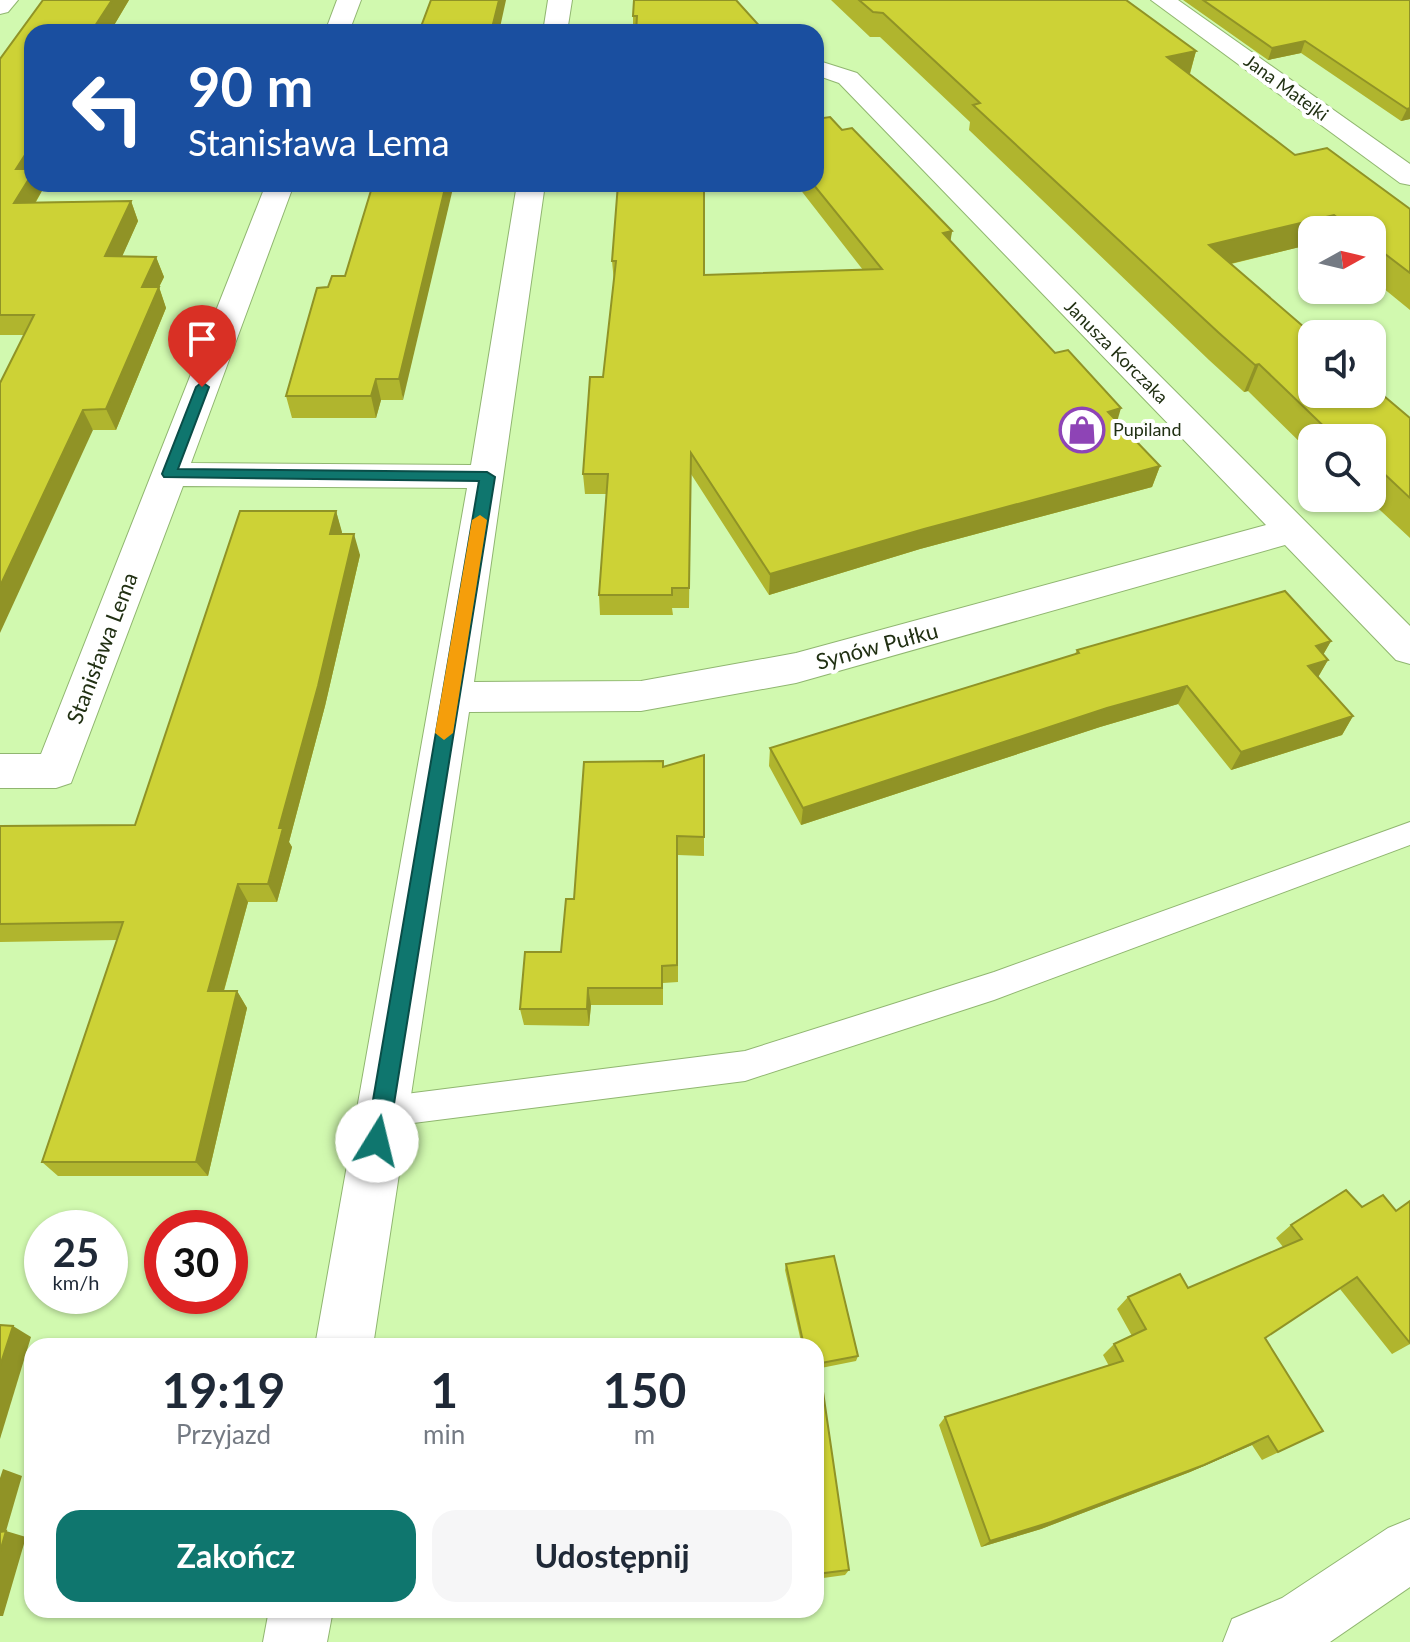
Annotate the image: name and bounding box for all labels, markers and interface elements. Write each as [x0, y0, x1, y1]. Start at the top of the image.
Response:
street label: Jana Matejki [1240, 49, 1333, 125]
text: 90 m [188, 52, 313, 119]
icon: left [56, 56, 160, 160]
text: Stanisława Lema [188, 120, 450, 164]
north arrow [1298, 216, 1386, 304]
map controls [1298, 216, 1386, 512]
street label: Janusza Korczaka [1060, 295, 1173, 408]
pin [168, 305, 236, 387]
icon: arrive [180, 317, 224, 361]
button: sound [1298, 320, 1386, 408]
shop icon: Pupiland [1058, 406, 1106, 454]
place label: Pupiland [1113, 418, 1182, 440]
button: search [1298, 424, 1386, 512]
street label: Stanisława Lema [60, 568, 143, 727]
street label: Synów Pułku [813, 616, 941, 675]
position arrow [335, 1099, 419, 1183]
speed limit sign: 30 [144, 1210, 248, 1314]
text: 25 [53, 1228, 99, 1276]
text: km/h [53, 1270, 99, 1294]
text: 19:19 [162, 1361, 285, 1418]
text: 1 [430, 1361, 458, 1418]
text: 150 [603, 1361, 686, 1418]
text: Przyjazd [176, 1418, 271, 1450]
text: min [423, 1418, 465, 1450]
text: m [634, 1418, 655, 1450]
button: Zakończ [56, 1510, 416, 1602]
button: Udostępnij [432, 1510, 792, 1602]

